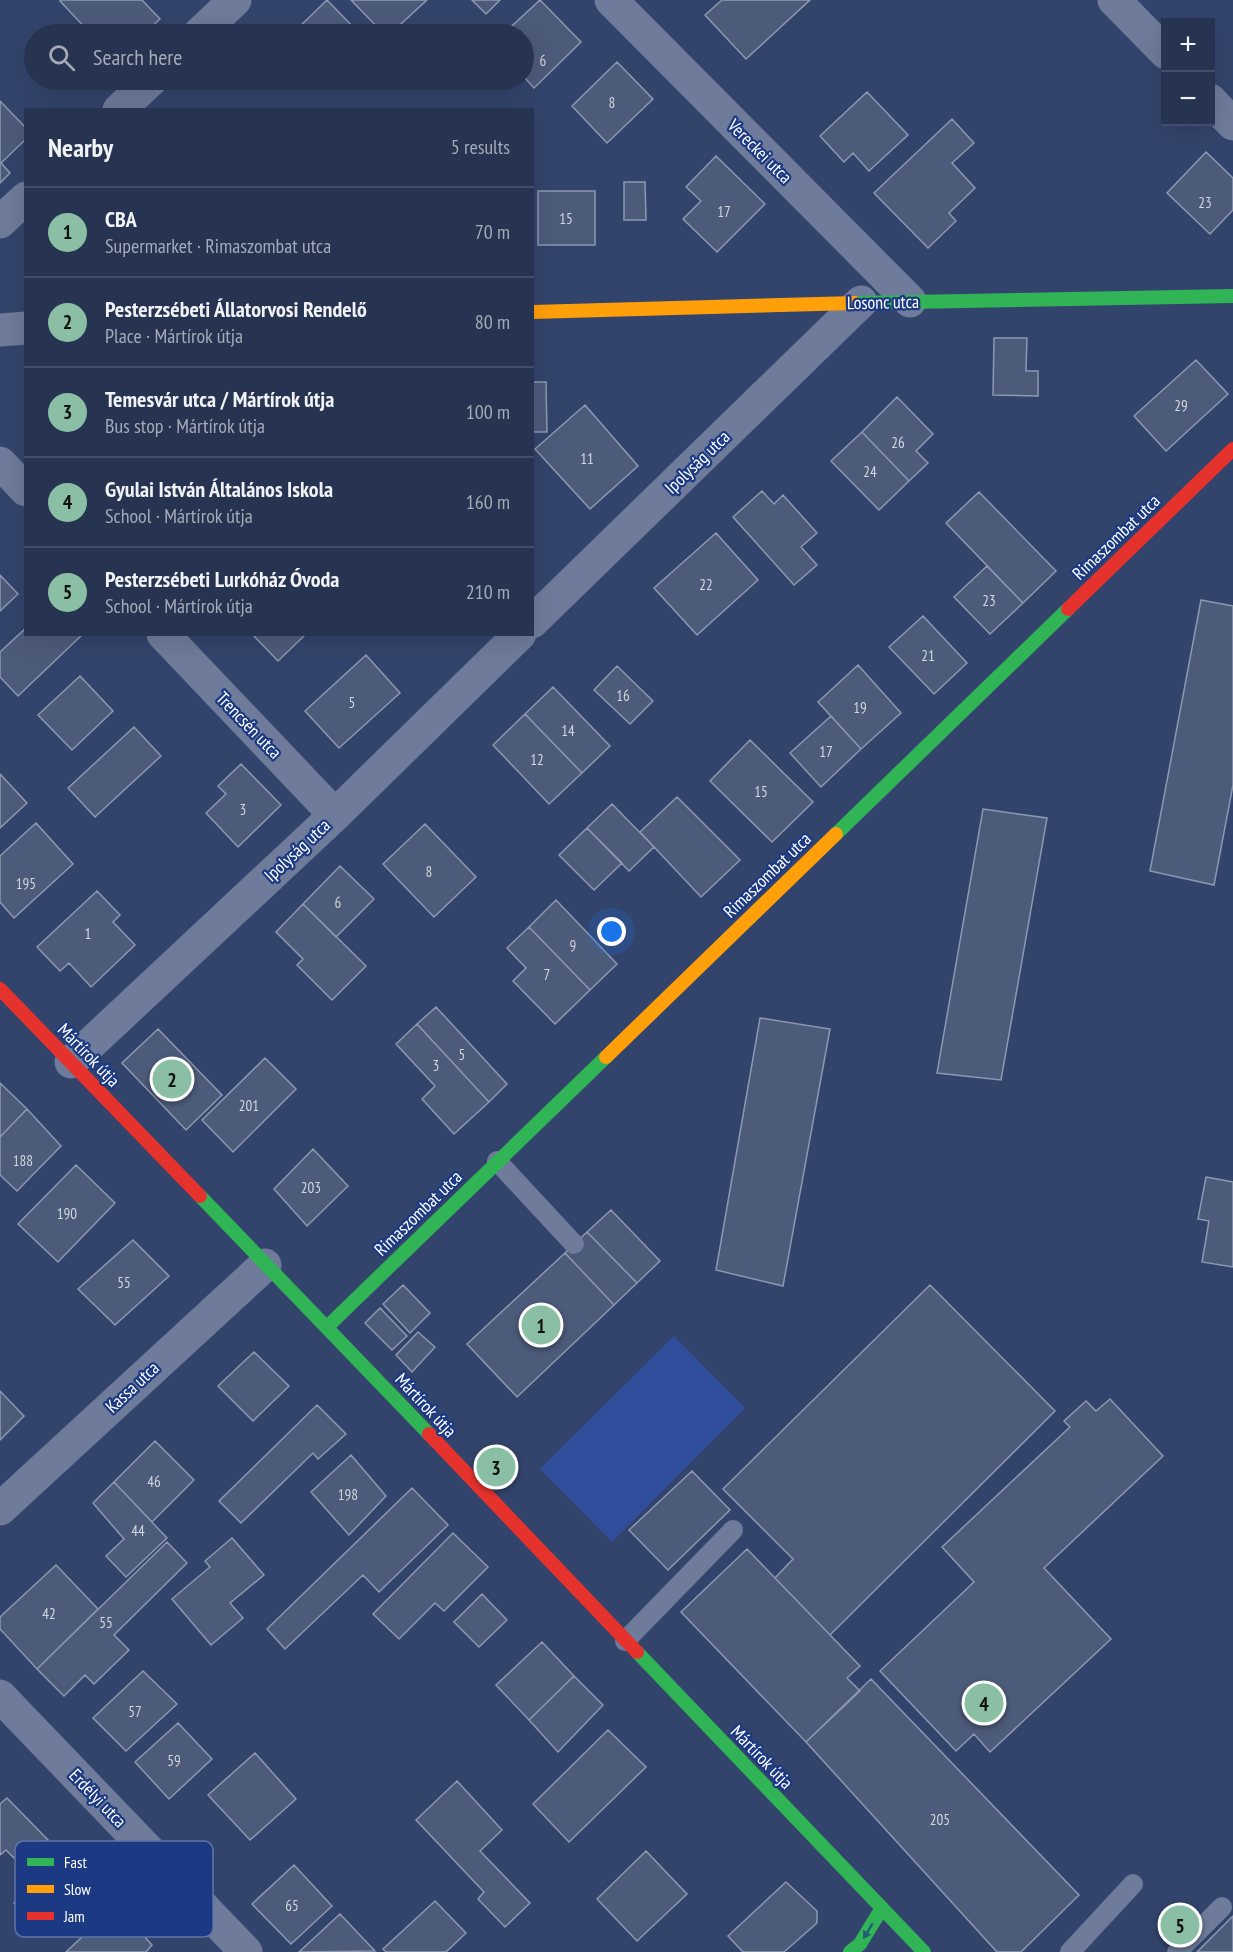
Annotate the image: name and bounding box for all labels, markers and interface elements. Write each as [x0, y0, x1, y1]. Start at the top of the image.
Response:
map controls [1161, 18, 1215, 126]
button: + [1161, 18, 1215, 72]
search box [24, 24, 534, 90]
icon: search [45, 41, 78, 74]
text: Search here [93, 43, 182, 71]
house number: 6 [540, 51, 547, 70]
button: − [1161, 72, 1215, 126]
house number: 8 [609, 93, 615, 112]
street label: Vereckei utca [722, 113, 797, 188]
text: Nearby [48, 131, 113, 164]
text: 5 results [451, 134, 510, 160]
house number: 23 [1198, 193, 1212, 212]
house number: 17 [717, 202, 731, 221]
text: CBA [105, 205, 137, 233]
house number: 15 [559, 209, 573, 228]
text: 1 [63, 219, 72, 245]
text: 70 m [475, 219, 510, 245]
text: Supermarket · Rimaszombat utca [105, 233, 331, 259]
street label: Losonc utca [847, 290, 919, 314]
text: Pesterzsébeti Állatorvosi Rendelő [105, 295, 367, 323]
text: 2 [63, 309, 72, 335]
text: 80 m [475, 309, 510, 335]
text: Place · Mártírok útja [105, 323, 243, 349]
text: Temesvár utca / Mártírok útja [105, 385, 334, 413]
house number: 29 [1174, 396, 1188, 415]
text: 3 [63, 399, 72, 425]
text: 100 m [466, 399, 510, 425]
text: Bus stop · Mártírok útja [105, 413, 265, 439]
street label: Ipolyság utca [660, 425, 734, 499]
house number: 26 [891, 433, 905, 452]
house number: 11 [580, 449, 594, 468]
house number: 24 [863, 462, 877, 481]
text: Gyulai István Általános Iskola [105, 475, 333, 503]
text: 4 [63, 489, 72, 515]
text: 160 m [466, 489, 510, 515]
street label: Rimaszombat utca [1067, 489, 1165, 585]
text: School · Mártírok útja [105, 503, 253, 529]
text: Pesterzsébeti Lurkóház Óvoda [105, 565, 339, 593]
house number: 22 [699, 575, 713, 594]
text: 5 [63, 579, 72, 605]
text: 210 m [466, 579, 510, 605]
house number: 23 [982, 591, 996, 610]
text: School · Mártírok útja [105, 593, 253, 619]
house number: 21 [921, 646, 935, 665]
house number: 16 [616, 686, 630, 705]
street label: Trencsén utca [211, 687, 287, 763]
house number: 5 [349, 693, 355, 712]
house number: 19 [853, 698, 867, 717]
house number: 14 [561, 721, 575, 740]
house number: 17 [819, 742, 833, 761]
house number: 12 [530, 750, 544, 769]
house number: 15 [754, 782, 768, 801]
house number: 3 [240, 800, 246, 819]
street label: Ipolyság utca [259, 814, 335, 886]
street label: Rimaszombat utca [718, 827, 816, 923]
house number: 8 [426, 862, 432, 881]
house number: 195 [16, 874, 36, 893]
house number: 6 [335, 893, 342, 912]
your location [597, 917, 626, 946]
house number: 1 [85, 924, 91, 943]
house number: 9 [570, 936, 576, 955]
house number: 7 [544, 965, 550, 984]
street label: Mártírok útja [53, 1018, 125, 1092]
house number: 5 [459, 1045, 465, 1064]
pin: 2 [152, 1056, 192, 1102]
house number: 3 [433, 1056, 439, 1075]
house number: 201 [239, 1096, 259, 1115]
house number: 188 [13, 1151, 33, 1170]
street label: Rimaszombat utca [369, 1165, 467, 1261]
house number: 203 [301, 1178, 321, 1197]
house number: 190 [57, 1204, 77, 1223]
house number: 55 [117, 1273, 131, 1292]
pin: 1 [522, 1302, 560, 1348]
street label: Kassa utca [100, 1356, 164, 1418]
street label: Mártírok útja [390, 1368, 462, 1442]
pin: 3 [476, 1444, 516, 1490]
house number: 46 [147, 1472, 161, 1491]
house number: 198 [338, 1485, 358, 1504]
house number: 44 [131, 1521, 145, 1540]
house number: 42 [42, 1604, 56, 1623]
house number: 55 [99, 1613, 113, 1632]
pin: 4 [964, 1680, 1004, 1726]
house number: 57 [128, 1702, 142, 1721]
street label: Mártírok útja [726, 1720, 798, 1794]
house number: 59 [167, 1751, 181, 1770]
street label: Erdélyi utca [64, 1764, 132, 1832]
house number: 205 [930, 1810, 950, 1829]
legend [15, 1841, 213, 1937]
text: Fast [64, 1852, 87, 1872]
text: Slow [64, 1879, 91, 1899]
house number: 65 [285, 1896, 299, 1915]
pin: 5 [1160, 1902, 1200, 1948]
text: Jam [63, 1906, 85, 1926]
one-way arrow [863, 1923, 873, 1940]

